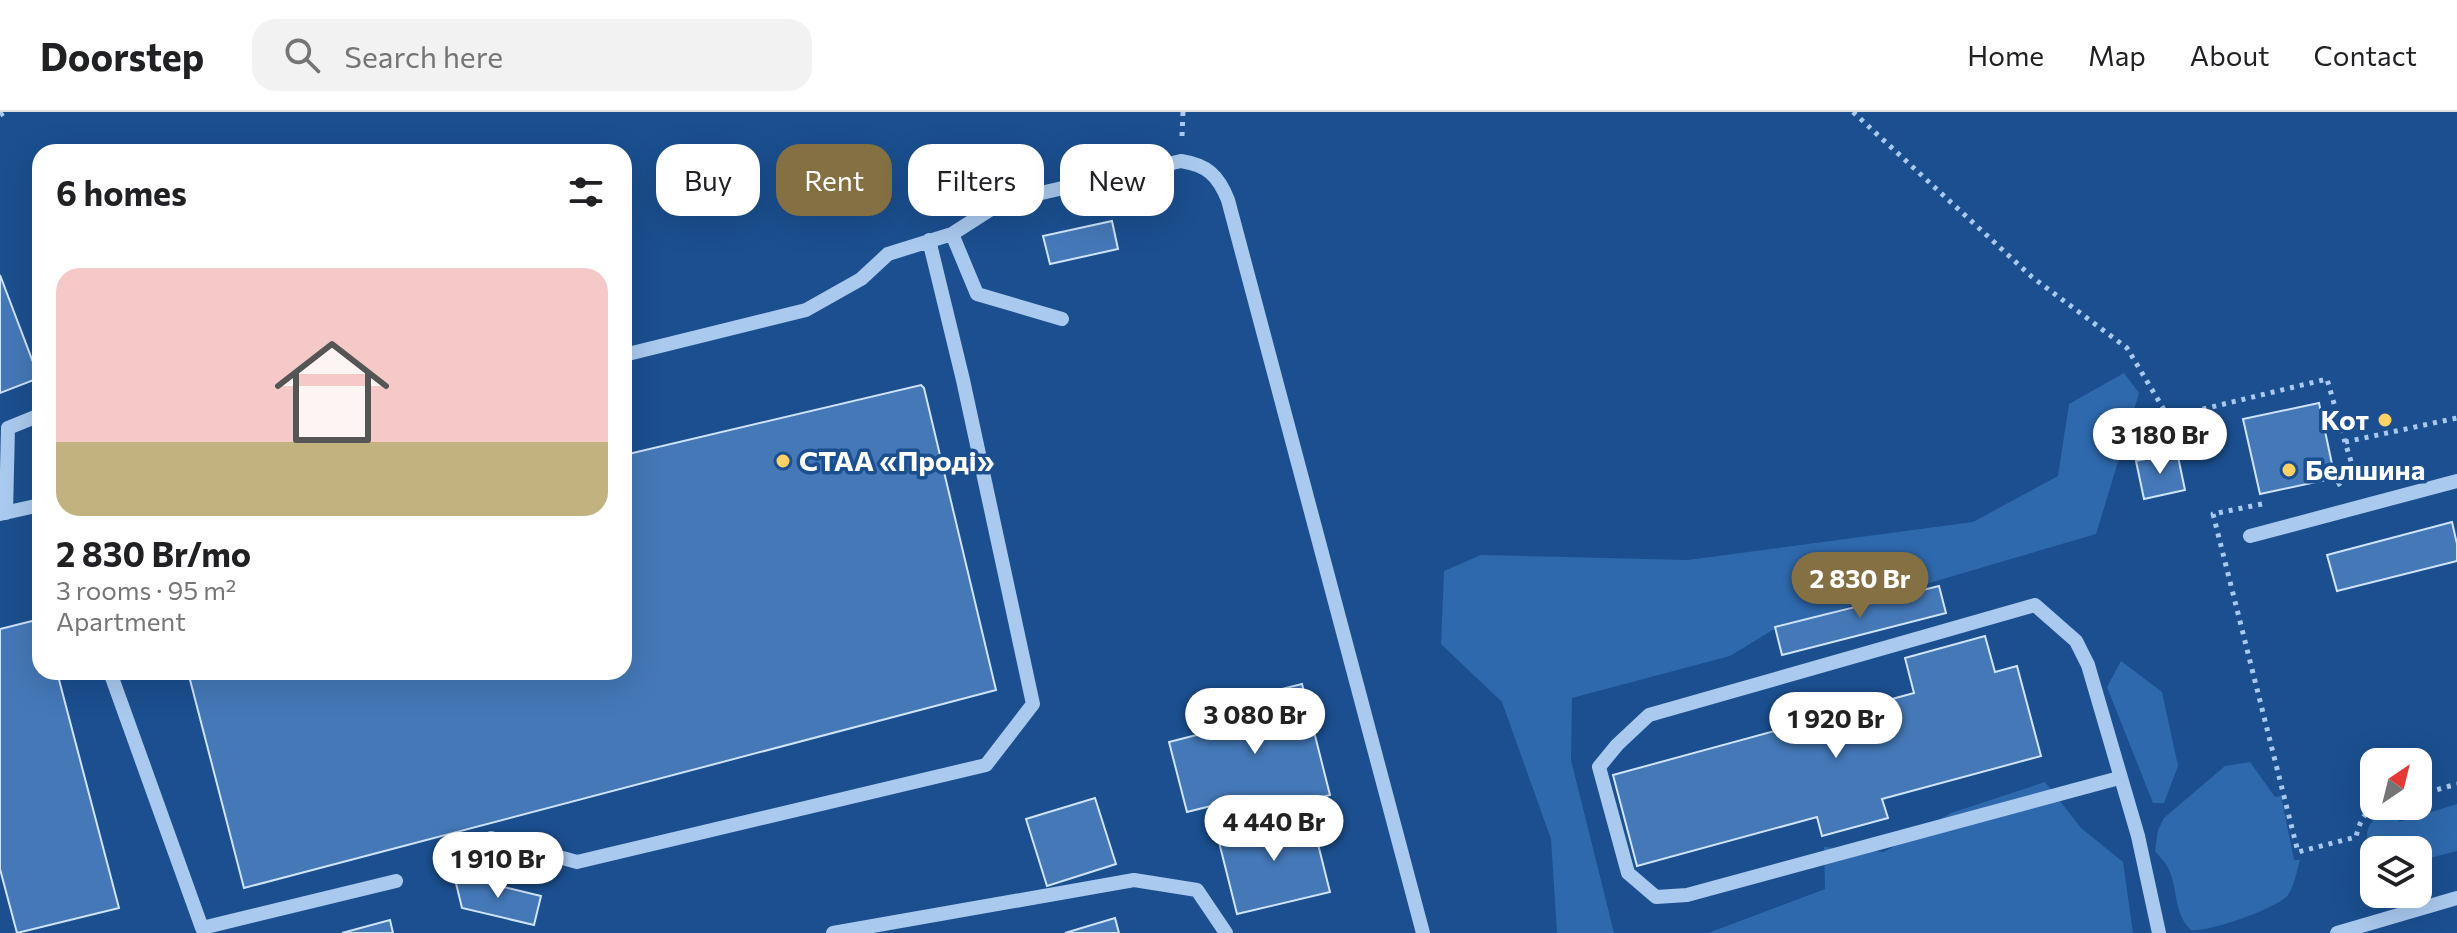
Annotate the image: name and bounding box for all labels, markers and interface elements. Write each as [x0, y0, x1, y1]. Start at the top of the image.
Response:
search box [252, 19, 812, 91]
text: Doorstep [40, 32, 204, 79]
icon: search [280, 33, 324, 77]
text: Search here [344, 37, 503, 74]
text: Home [1967, 38, 2044, 72]
text: Map [2088, 38, 2146, 72]
text: About [2190, 38, 2270, 72]
text: Contact [2314, 38, 2417, 72]
chip: Buy [656, 144, 760, 216]
chip: Rent [776, 144, 892, 216]
chip: Filters [908, 144, 1044, 216]
chip: New [1060, 144, 1174, 216]
icon: filters [564, 170, 608, 214]
text: 6 homes [56, 171, 187, 213]
icon: home [260, 320, 404, 464]
place label: Кот [2321, 402, 2369, 436]
pin: 3 180 Br [2077, 408, 2243, 476]
marker: Кот [2376, 411, 2394, 429]
text: 3 180 Br [2111, 418, 2209, 449]
place label: СТАА «Проді» [799, 443, 995, 477]
marker: СТАА «Проді» [774, 452, 792, 470]
place label: Белшина [2305, 452, 2425, 486]
marker: Белшина [2280, 461, 2298, 479]
text: 2 830 Br/mo [56, 532, 251, 574]
pin: 2 830 Br [1777, 552, 1943, 620]
text: 2 830 Br [1809, 562, 1911, 593]
text: 3 rooms · 95 m² [56, 574, 236, 605]
text: Apartment [56, 605, 186, 636]
pin: 3 080 Br [1172, 688, 1338, 756]
pin: 1 920 Br [1753, 692, 1919, 760]
text: 3 080 Br [1203, 698, 1307, 729]
text: 1 920 Br [1787, 702, 1885, 733]
north arrow [2360, 748, 2432, 820]
map controls [2360, 748, 2432, 908]
pin: 4 440 Br [1191, 795, 1357, 863]
text: 4 440 Br [1223, 805, 1326, 836]
pin: 1 910 Br [415, 832, 581, 900]
button: layers [2360, 836, 2432, 908]
text: 1 910 Br [451, 842, 545, 873]

